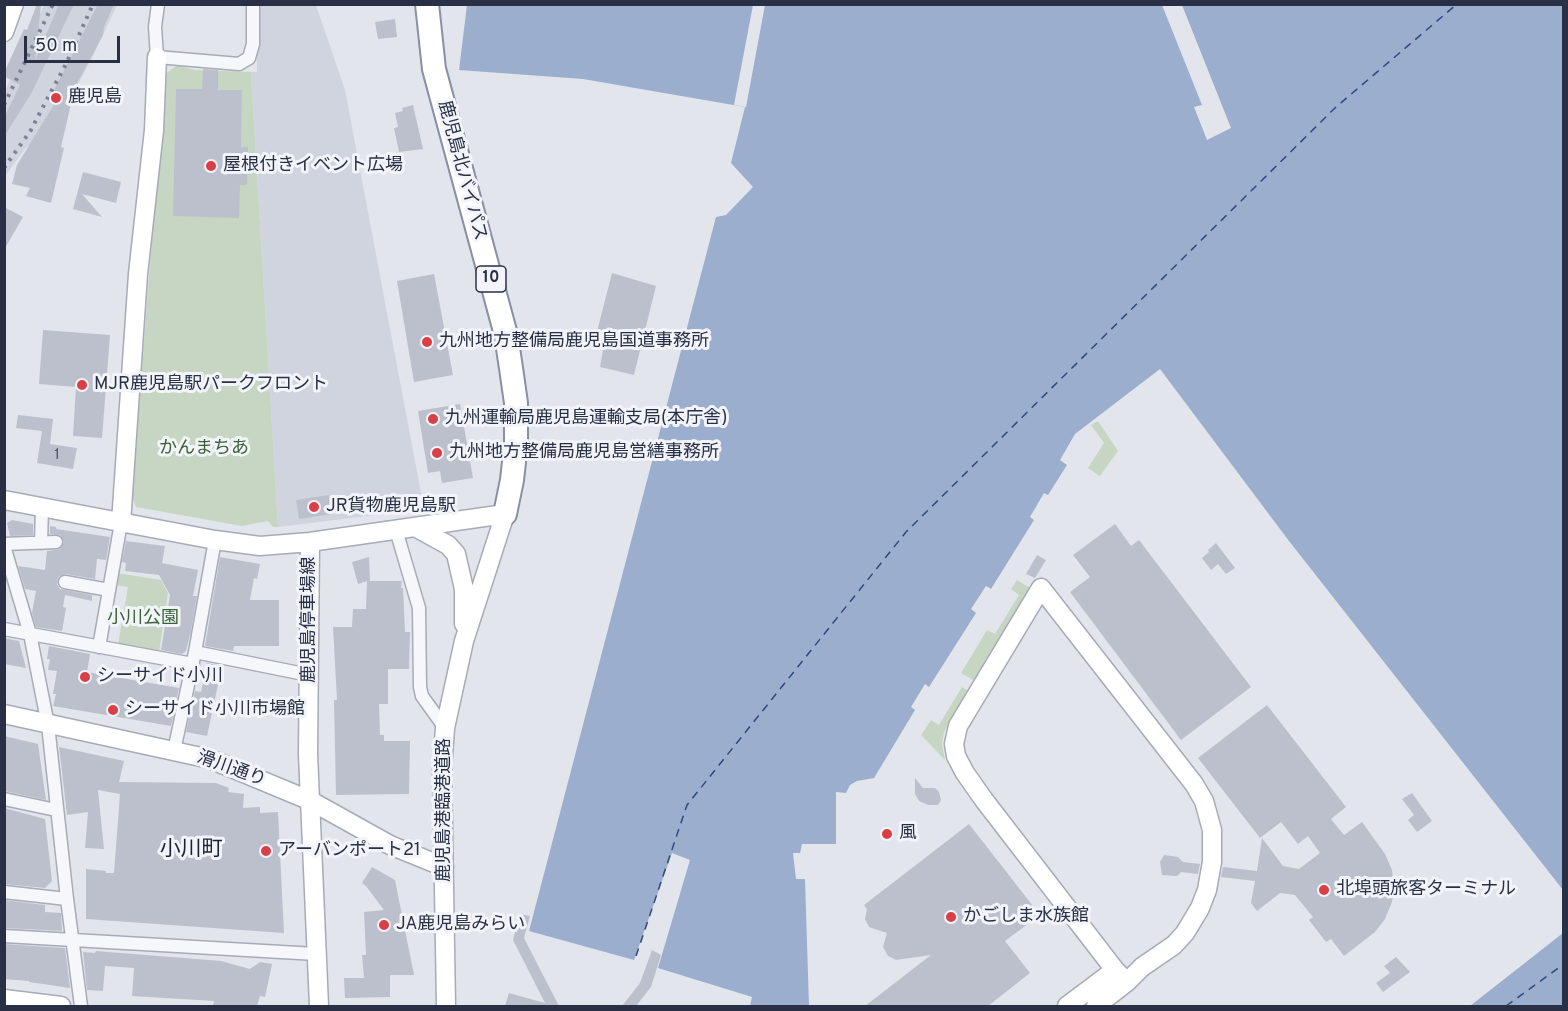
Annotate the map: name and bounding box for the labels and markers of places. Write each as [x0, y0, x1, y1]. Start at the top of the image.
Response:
place label: 鹿児島 [68, 87, 122, 109]
marker: 鹿児島 [49, 91, 63, 105]
place label: 屋根付きイベント広場 [223, 155, 403, 177]
marker: 屋根付きイベント広場 [204, 159, 218, 173]
place label: 九州地方整備局鹿児島国道事務所 [439, 331, 709, 353]
marker: 九州地方整備局鹿児島国道事務所 [420, 335, 434, 349]
place label: MJR鹿児島駅パークフロント [94, 374, 328, 396]
marker: MJR鹿児島駅パークフロント [75, 378, 89, 392]
place label: 九州運輸局鹿児島運輸支局(本庁舎) [445, 408, 727, 430]
marker: 九州運輸局鹿児島運輸支局(本庁舎) [426, 412, 440, 426]
place label: 九州地方整備局鹿児島営繕事務所 [449, 442, 719, 464]
marker: 九州地方整備局鹿児島営繕事務所 [430, 446, 444, 460]
place label: JR貨物鹿児島駅 [326, 496, 456, 518]
marker: JR貨物鹿児島駅 [307, 500, 321, 514]
place label: シーサイド小川 [97, 666, 223, 688]
marker: シーサイド小川 [78, 670, 92, 684]
place label: シーサイド小川市場館 [125, 699, 305, 721]
marker: シーサイド小川市場館 [106, 703, 120, 717]
place label: 風 [899, 823, 917, 845]
marker: 風 [880, 827, 894, 841]
place label: アーバンポート21 [278, 840, 421, 862]
marker: アーバンポート21 [259, 844, 273, 858]
place label: 北埠頭旅客ターミナル [1336, 879, 1516, 901]
marker: 北埠頭旅客ターミナル [1317, 883, 1331, 897]
place label: かごしま水族館 [963, 906, 1089, 928]
marker: かごしま水族館 [944, 910, 958, 924]
place label: JA鹿児島みらい [396, 914, 525, 936]
marker: JA鹿児島みらい [377, 918, 391, 932]

